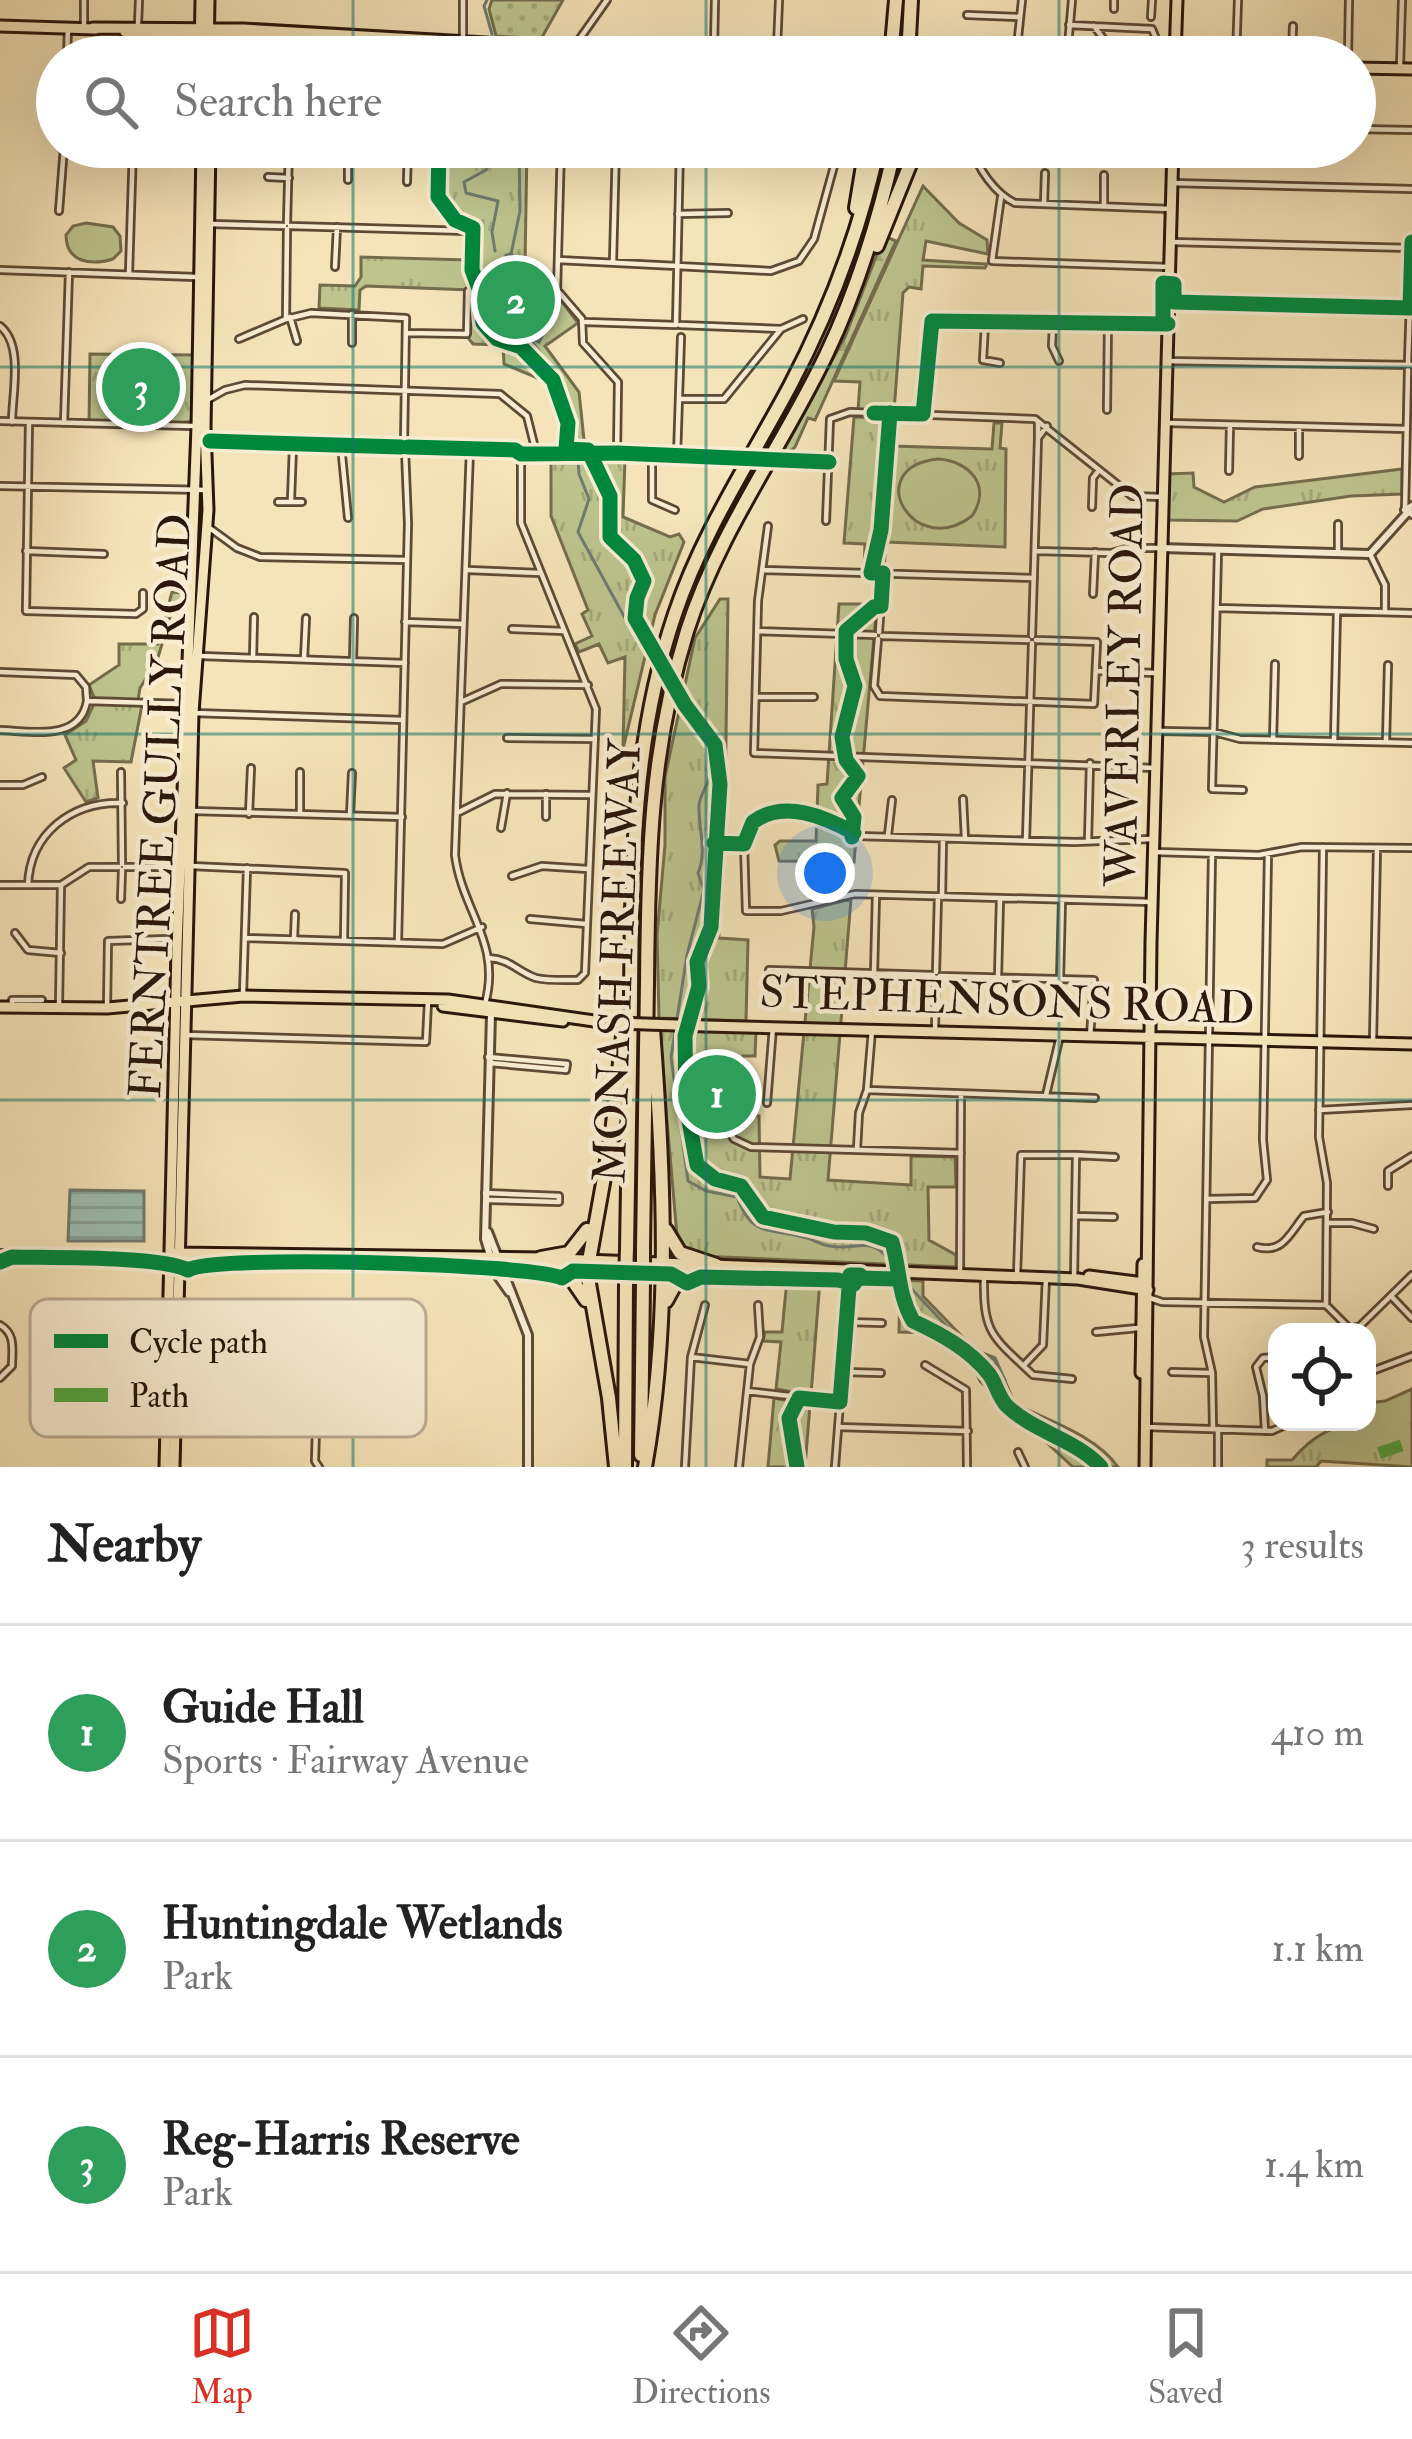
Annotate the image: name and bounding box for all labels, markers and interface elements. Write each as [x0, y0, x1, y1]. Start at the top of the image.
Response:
search box [36, 36, 1376, 168]
icon: search [78, 69, 144, 135]
text: Search here [174, 74, 382, 130]
pin: 2 [477, 255, 555, 345]
pin: 3 [102, 342, 180, 432]
street label: WAVERLEY ROAD [1093, 483, 1157, 888]
street label: FERNTREE GULLY ROAD [118, 512, 204, 1100]
street label: MONASH FREEWAY [582, 737, 654, 1184]
your location [795, 843, 855, 903]
street label: STEPHENSONS ROAD [759, 964, 1255, 1038]
pin: 1 [678, 1049, 756, 1139]
legend [30, 1299, 426, 1437]
text: Cycle path [129, 1322, 268, 1364]
map controls [1268, 1323, 1376, 1431]
button: locate [1268, 1323, 1376, 1431]
text: Path [129, 1376, 189, 1417]
text: Nearby [48, 1513, 201, 1577]
text: 3 results [1241, 1521, 1364, 1570]
text: Guide Hall [162, 1680, 364, 1736]
text: 1 [80, 1708, 94, 1757]
text: 410 m [1271, 1708, 1364, 1757]
text: Sports · Fairway Avenue [162, 1736, 529, 1785]
text: Huntingdale Wetlands [162, 1896, 563, 1952]
text: 2 [77, 1924, 97, 1973]
text: 1.1 km [1272, 1924, 1364, 1973]
text: Park [162, 1952, 233, 2001]
text: Reg-Harris Reserve [162, 2112, 520, 2168]
text: 3 [80, 2140, 94, 2189]
text: 1.4 km [1264, 2140, 1364, 2189]
text: Park [162, 2168, 233, 2217]
tab: Map [189, 2300, 255, 2413]
tab: Directions [632, 2300, 771, 2413]
tab: Saved [1148, 2300, 1223, 2413]

